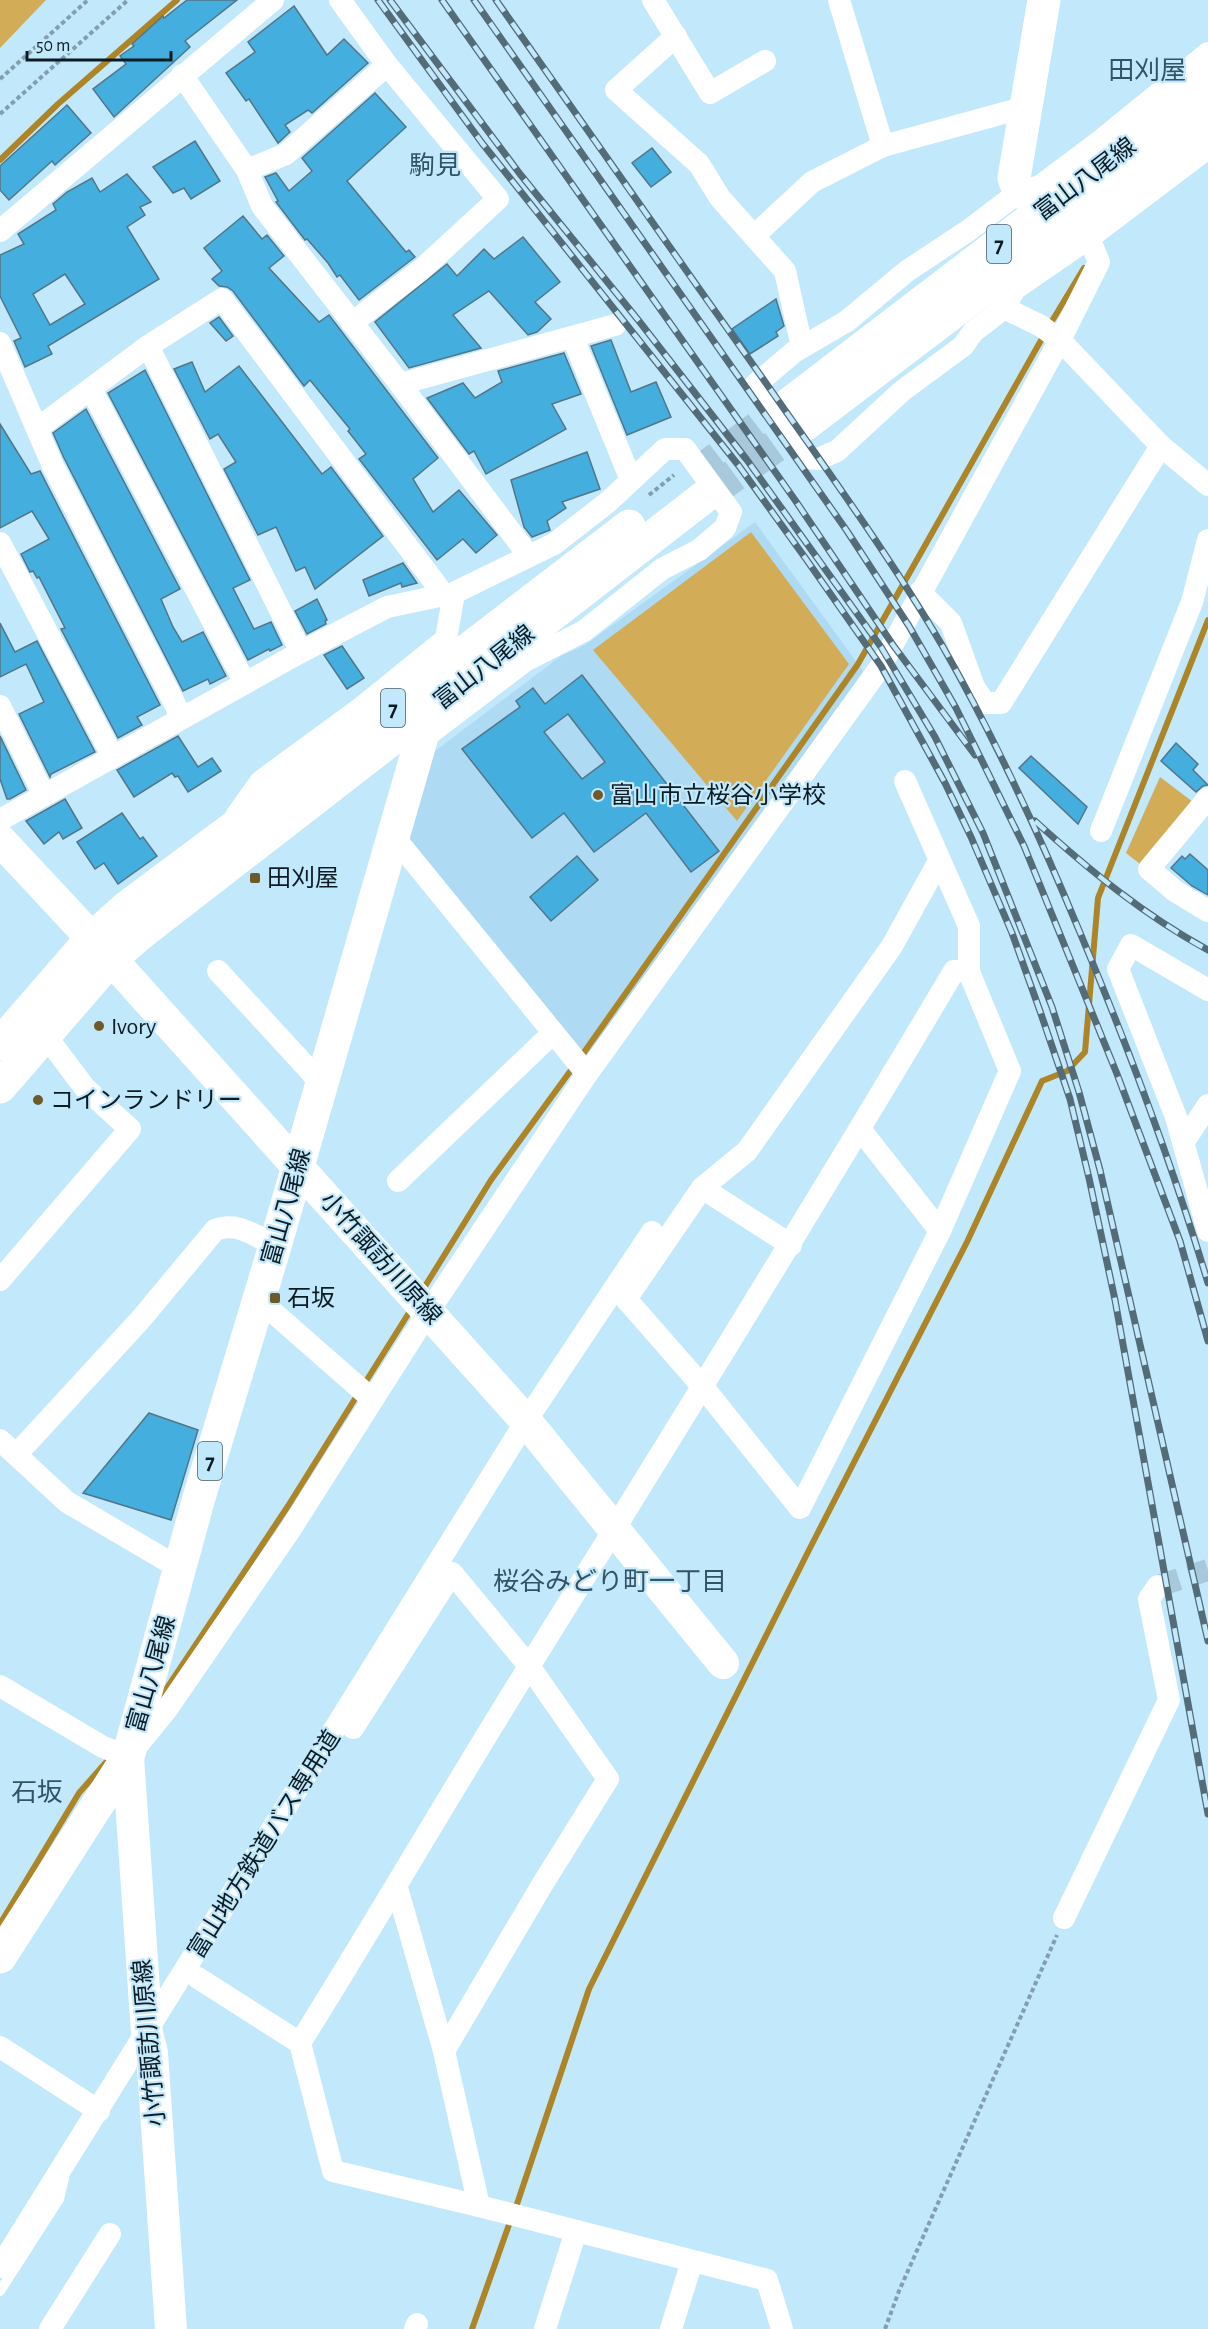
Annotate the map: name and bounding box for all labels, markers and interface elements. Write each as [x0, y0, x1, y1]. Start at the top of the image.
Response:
scale bar [27, 24, 171, 62]
text: 50 m [36, 37, 70, 55]
district label: 田刈屋 [1108, 57, 1186, 84]
street label: 富山八尾線 [1029, 133, 1141, 225]
district label: 駒見 [409, 152, 461, 179]
road number: 7 [987, 225, 1011, 263]
street label: 富山八尾線 [429, 620, 539, 714]
road number: 7 [381, 689, 405, 727]
place label: 富山市立桜谷小学校 [610, 782, 826, 808]
marker: 富山市立桜谷小学校 [591, 788, 605, 802]
place label: 田刈屋 [267, 865, 339, 891]
marker: 田刈屋 [248, 871, 262, 885]
place label: Ivory [111, 1015, 156, 1039]
marker: Ivory [92, 1019, 106, 1033]
place label: コインランドリー [50, 1089, 242, 1113]
marker: コインランドリー [31, 1093, 45, 1107]
street label: 富山八尾線 [257, 1146, 315, 1268]
street label: 小竹諏訪川原線 [315, 1187, 447, 1329]
place label: 石坂 [287, 1285, 335, 1311]
marker: 石坂 [268, 1291, 282, 1305]
road number: 7 [198, 1442, 222, 1480]
district label: 桜谷みどり町一丁目 [493, 1568, 727, 1595]
street label: 富山八尾線 [122, 1613, 180, 1735]
street label: 富山地方鉄道バス専用道 [183, 1725, 345, 1963]
district label: 石坂 [11, 1779, 63, 1806]
street label: 小竹諏訪川原線 [129, 1958, 169, 2128]

